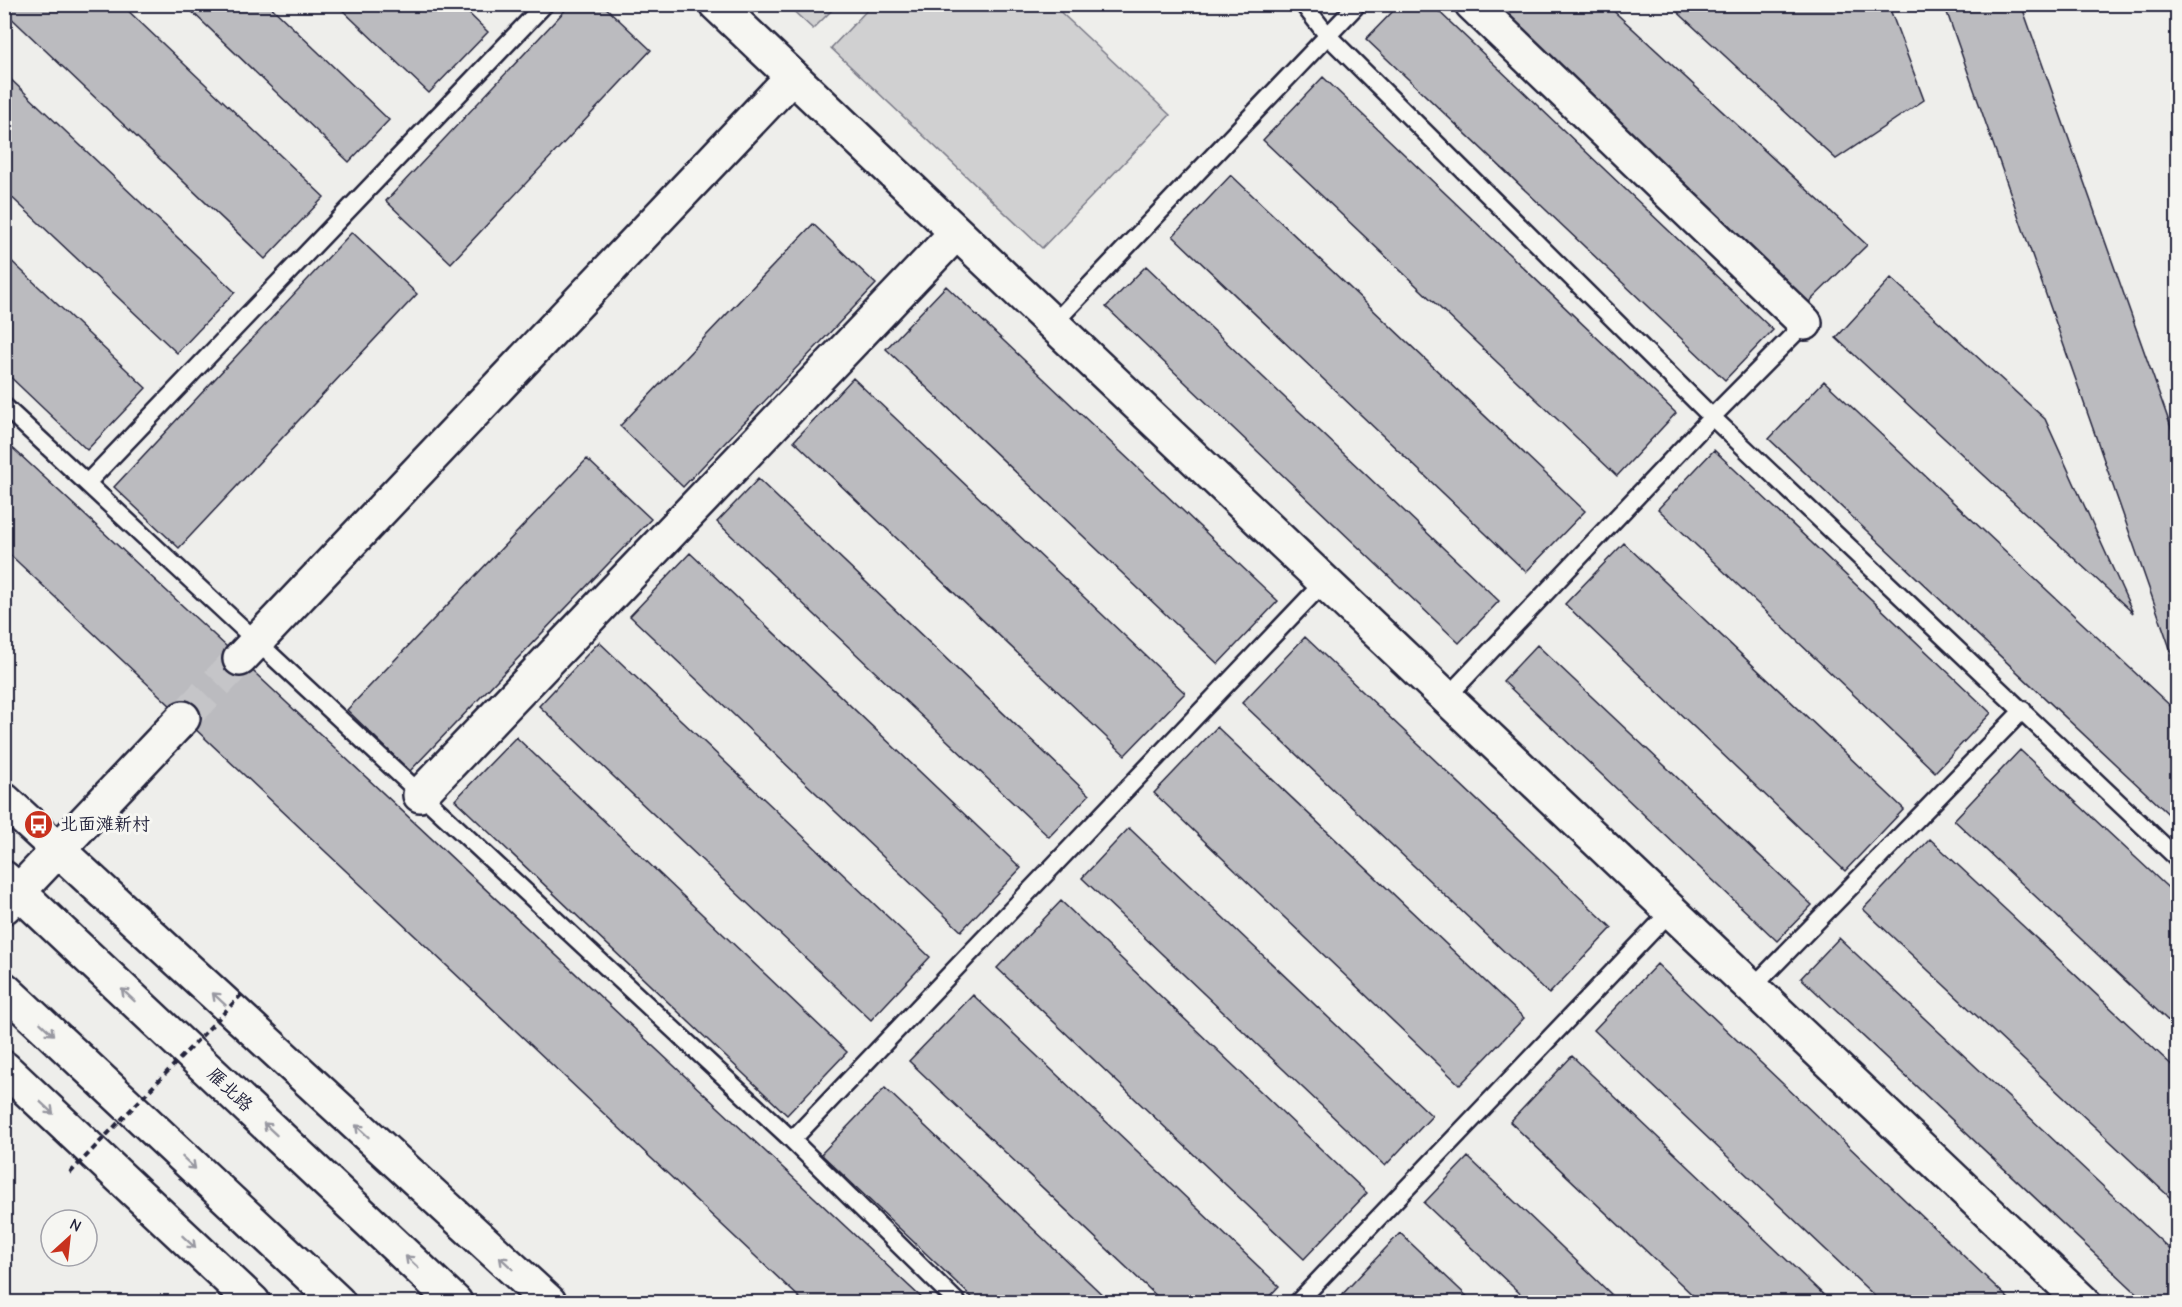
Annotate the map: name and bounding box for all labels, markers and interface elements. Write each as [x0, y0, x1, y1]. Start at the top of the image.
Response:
bus stop icon: 北面滩新村 [23, 808, 55, 840]
place label: 北面滩新村 [60, 814, 150, 835]
one-way arrow [121, 988, 136, 1002]
one-way arrow [211, 992, 226, 1006]
one-way arrow [39, 1022, 54, 1036]
street label: 雁北路 [203, 1064, 257, 1116]
one-way arrow [39, 1101, 54, 1115]
one-way arrow [263, 1121, 278, 1136]
one-way arrow [355, 1124, 370, 1138]
one-way arrow [181, 1155, 196, 1169]
north arrow [39, 1208, 99, 1268]
text: N [67, 1215, 84, 1236]
one-way arrow [181, 1235, 196, 1250]
one-way arrow [405, 1255, 420, 1270]
one-way arrow [498, 1256, 513, 1270]

